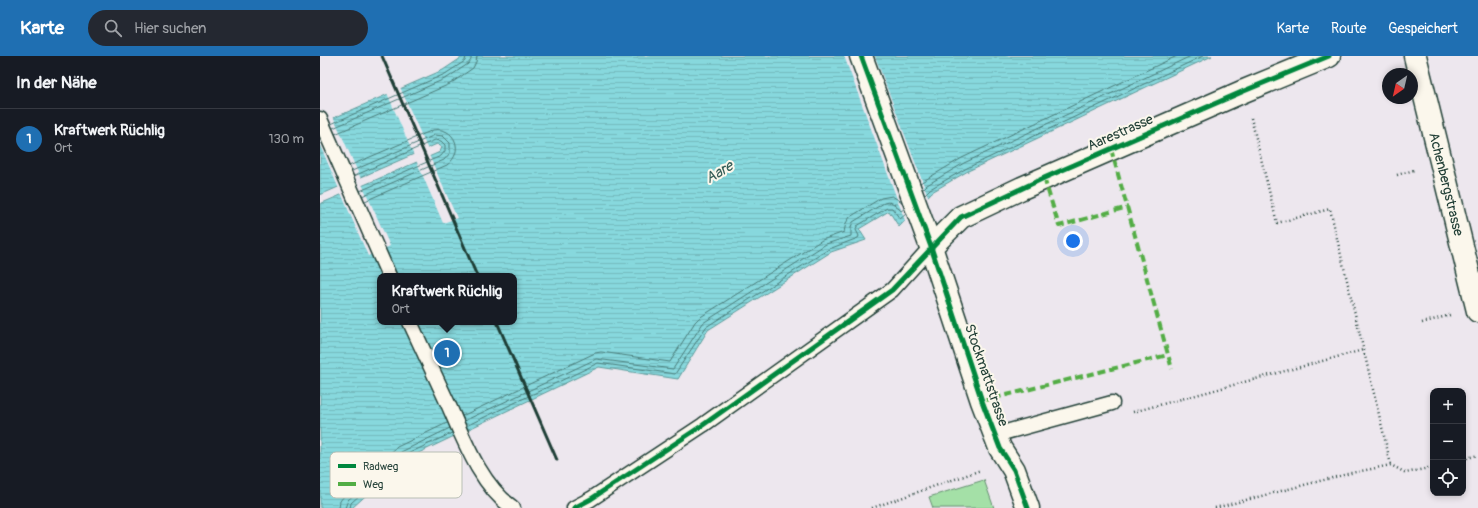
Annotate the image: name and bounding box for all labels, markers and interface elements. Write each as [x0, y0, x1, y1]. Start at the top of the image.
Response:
search box [88, 10, 368, 46]
text: Karte [20, 16, 64, 40]
icon: search [102, 17, 124, 39]
text: Hier suchen [134, 19, 206, 38]
text: Karte [1277, 20, 1309, 37]
text: Route [1331, 20, 1366, 37]
text: Gespeichert [1388, 20, 1458, 37]
north arrow [1382, 68, 1418, 104]
text: In der Nähe [16, 72, 97, 93]
street label: Aarestrasse [1085, 110, 1156, 154]
text: Kraftwerk Rüchlig [54, 121, 165, 140]
text: 1 [26, 131, 32, 147]
text: 130 m [268, 131, 304, 147]
street label: Achenbergstrasse [1425, 131, 1467, 238]
text: Ort [54, 140, 72, 156]
water label: Aare [702, 156, 738, 188]
your location [1063, 231, 1083, 251]
popup [377, 273, 517, 325]
text: Kraftwerk Rüchlig [392, 282, 502, 301]
text: Ort [392, 301, 410, 317]
street label: Stockmattstrasse [961, 322, 1012, 429]
pin: 1 [434, 338, 460, 368]
map controls [1430, 388, 1466, 496]
button: + [1430, 388, 1466, 424]
button: − [1430, 424, 1466, 460]
legend [330, 452, 462, 498]
text: Radweg [363, 460, 399, 473]
button: locate [1430, 460, 1466, 496]
text: Weg [363, 478, 384, 491]

